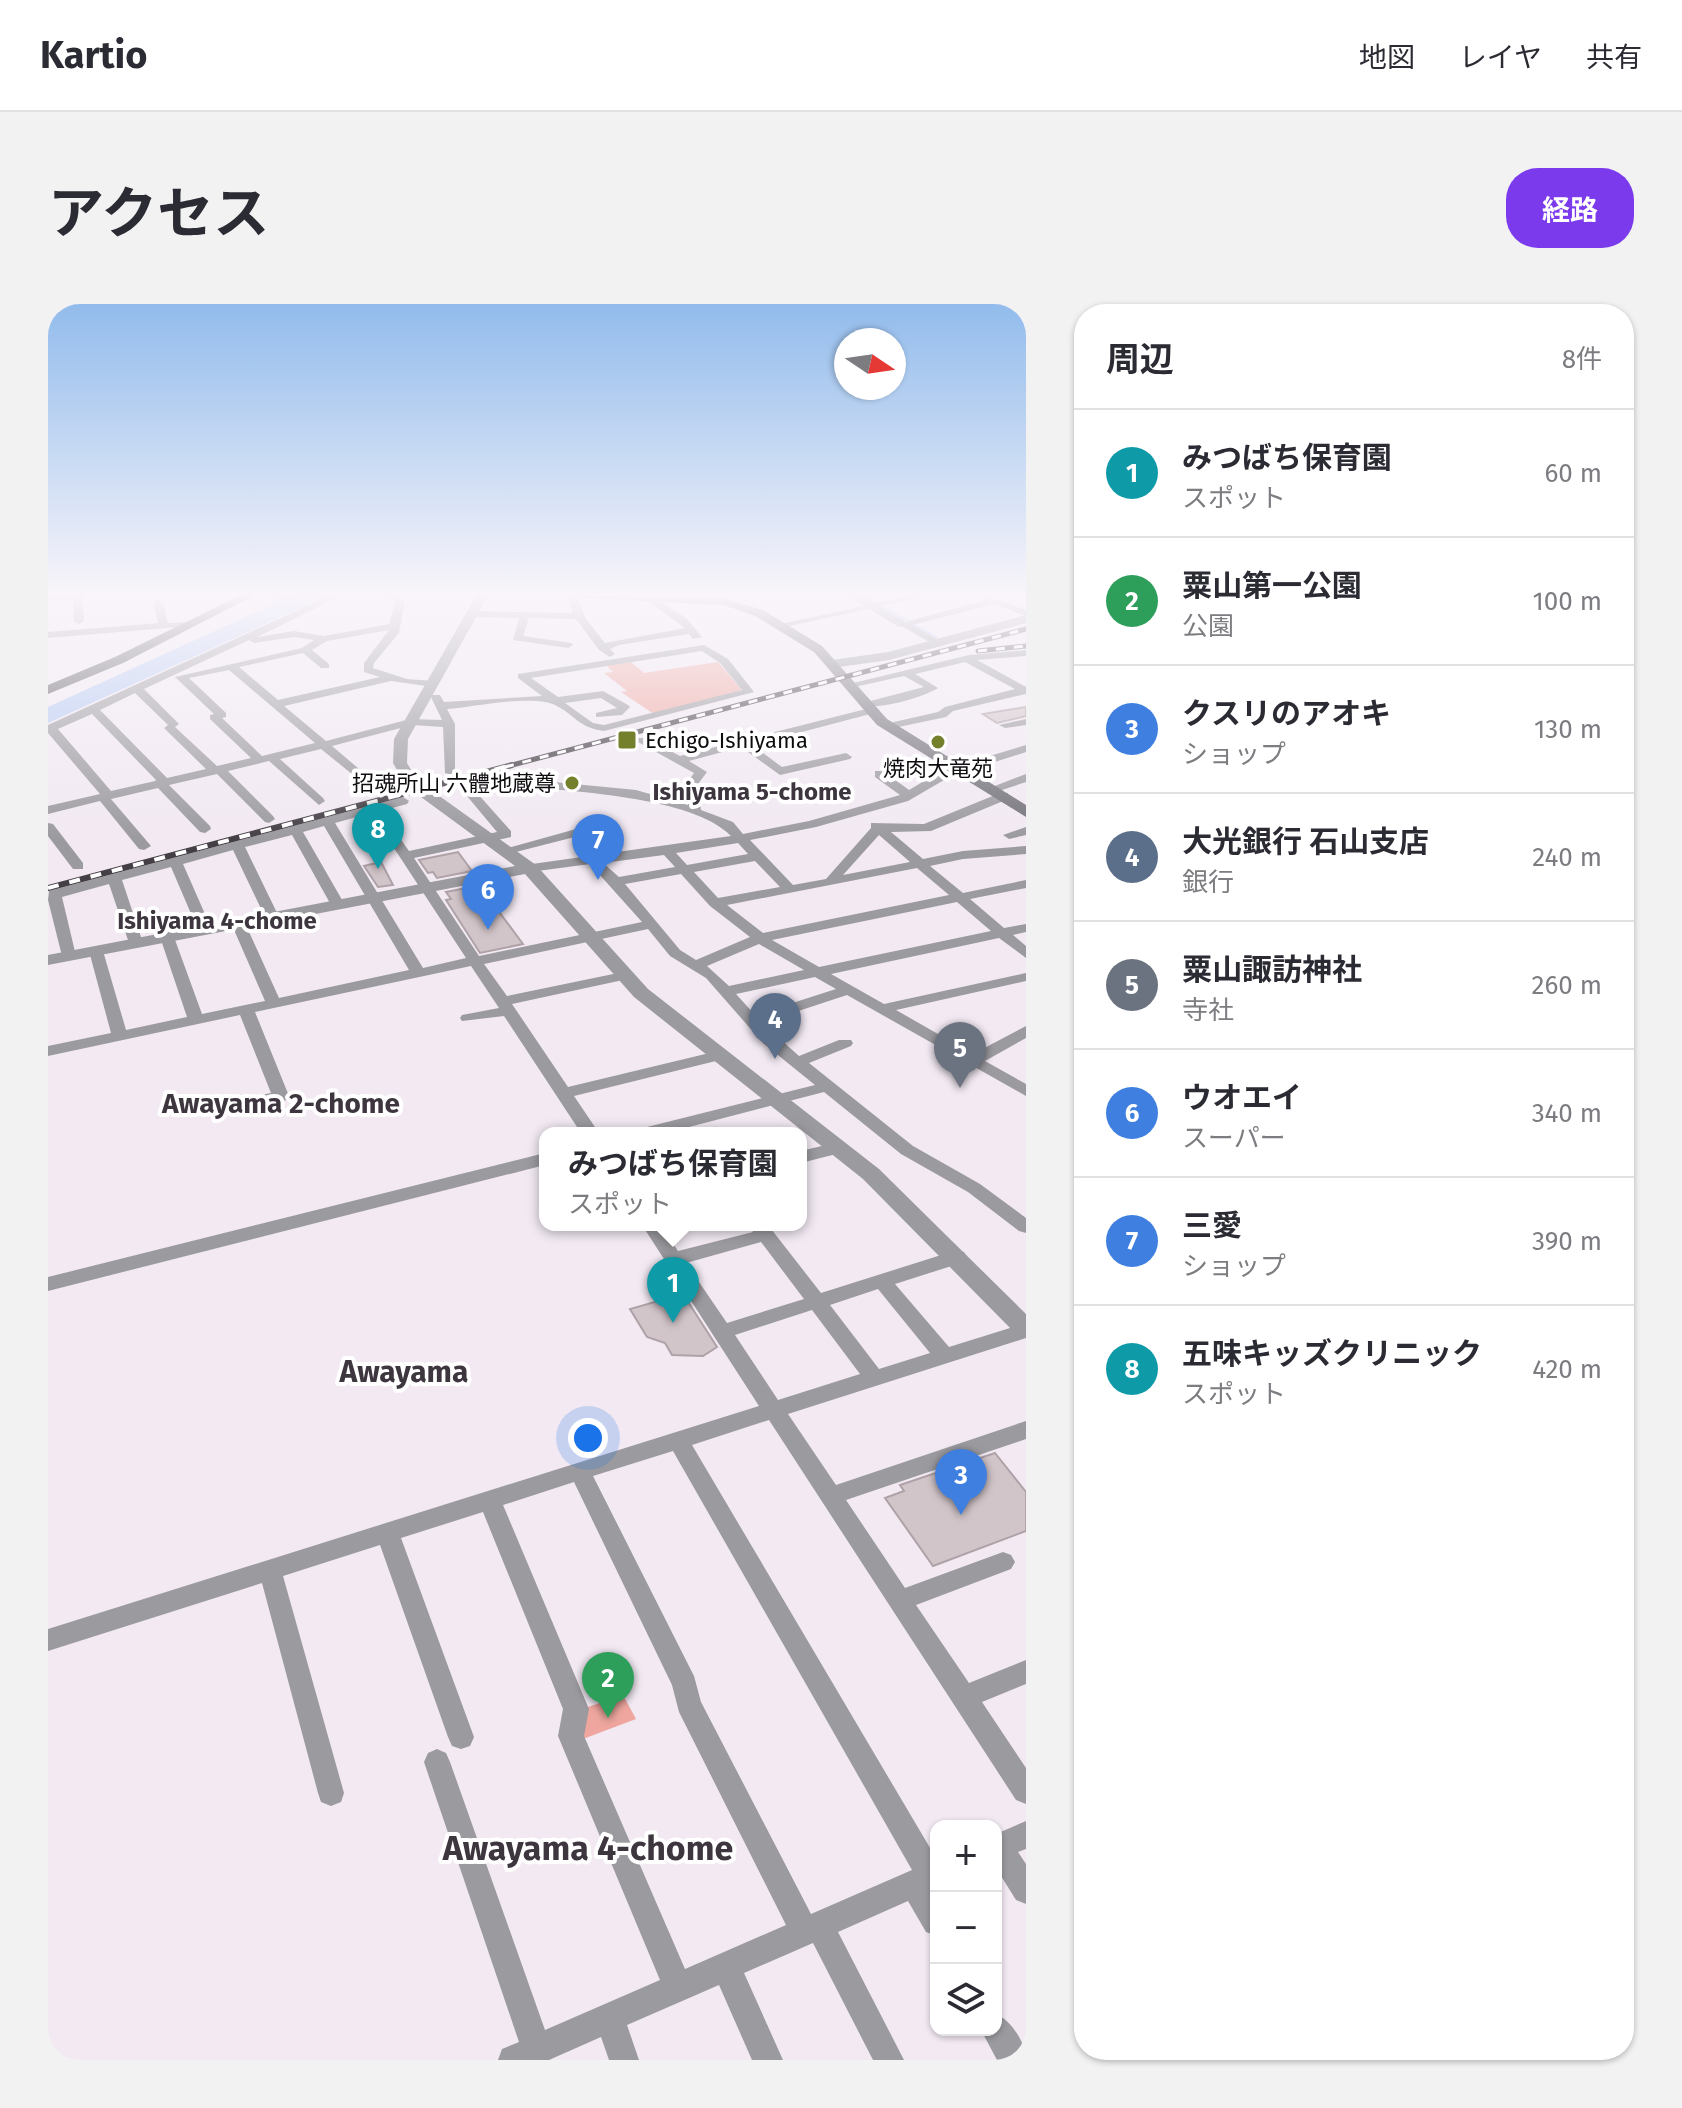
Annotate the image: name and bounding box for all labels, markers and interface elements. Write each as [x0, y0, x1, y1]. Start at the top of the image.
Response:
text: Kartio [40, 32, 147, 78]
text: 地図 [1359, 41, 1415, 74]
text: レイヤ [1459, 41, 1542, 74]
text: 共有 [1586, 41, 1642, 74]
button: 経路 [1506, 168, 1634, 248]
text: アクセス [48, 181, 269, 248]
north arrow [834, 328, 906, 400]
text: 周辺 [1106, 339, 1174, 380]
text: 8件 [1562, 344, 1602, 375]
text: みつばち保育園 [1182, 440, 1392, 476]
text: 1 [1126, 458, 1138, 489]
text: 60 m [1544, 458, 1602, 489]
text: スポット [1182, 483, 1286, 514]
text: 粟山第一公園 [1182, 568, 1362, 604]
text: 2 [1125, 586, 1139, 617]
text: 100 m [1533, 586, 1602, 617]
text: 公園 [1182, 611, 1234, 642]
text: クスリのアオキ [1182, 696, 1391, 732]
text: 3 [1125, 714, 1139, 745]
text: 130 m [1534, 714, 1602, 745]
place label: Echigo-Ishiyama [645, 727, 808, 754]
marker: Echigo-Ishiyama [616, 729, 638, 751]
marker: 焼肉大竜苑 [929, 733, 947, 751]
text: ショップ [1182, 739, 1286, 770]
place label: 焼肉大竜苑 [883, 755, 993, 782]
place label: 招魂所山 六體地蔵尊 [352, 770, 556, 797]
marker: 招魂所山 六體地蔵尊 [563, 774, 581, 792]
district label: Ishiyama 5-chome [653, 778, 851, 806]
pin: 8 [352, 803, 404, 869]
pin: 7 [572, 814, 624, 880]
text: 大光銀行 石山支店 [1182, 824, 1429, 860]
text: 4 [1125, 842, 1139, 873]
text: 240 m [1532, 842, 1602, 873]
pin: 6 [462, 864, 514, 930]
text: 銀行 [1182, 867, 1234, 898]
district label: Ishiyama 4-chome [117, 907, 317, 935]
text: 粟山諏訪神社 [1182, 952, 1362, 988]
text: 5 [1125, 970, 1139, 1001]
text: 260 m [1532, 970, 1602, 1001]
pin: 4 [749, 993, 801, 1059]
text: 寺社 [1182, 995, 1234, 1026]
pin: 5 [934, 1022, 986, 1088]
text: ウオエイ [1182, 1080, 1302, 1116]
district label: Awayama 2-chome [161, 1087, 400, 1120]
text: 6 [1125, 1098, 1139, 1129]
text: 340 m [1532, 1098, 1602, 1129]
text: スーパー [1182, 1123, 1286, 1154]
popup [539, 1127, 807, 1231]
text: みつばち保育園 [568, 1146, 778, 1182]
text: スポット [568, 1189, 672, 1220]
text: 三愛 [1182, 1208, 1242, 1244]
text: 7 [1126, 1226, 1138, 1257]
text: 390 m [1532, 1226, 1602, 1257]
text: ショップ [1182, 1251, 1286, 1282]
pin: 1 [647, 1257, 699, 1323]
text: 五味キッズクリニック [1182, 1336, 1482, 1372]
district label: Awayama [339, 1354, 468, 1390]
text: 8 [1124, 1354, 1140, 1385]
text: 420 m [1532, 1354, 1602, 1385]
text: スポット [1182, 1379, 1286, 1410]
your location [568, 1418, 608, 1458]
pin: 3 [935, 1449, 987, 1515]
pin: 2 [582, 1652, 634, 1718]
map controls [930, 1820, 1002, 2036]
button: + [930, 1820, 1002, 1892]
district label: Awayama 4-chome [442, 1828, 733, 1869]
button: − [930, 1892, 1002, 1964]
button: layers [930, 1964, 1002, 2036]

